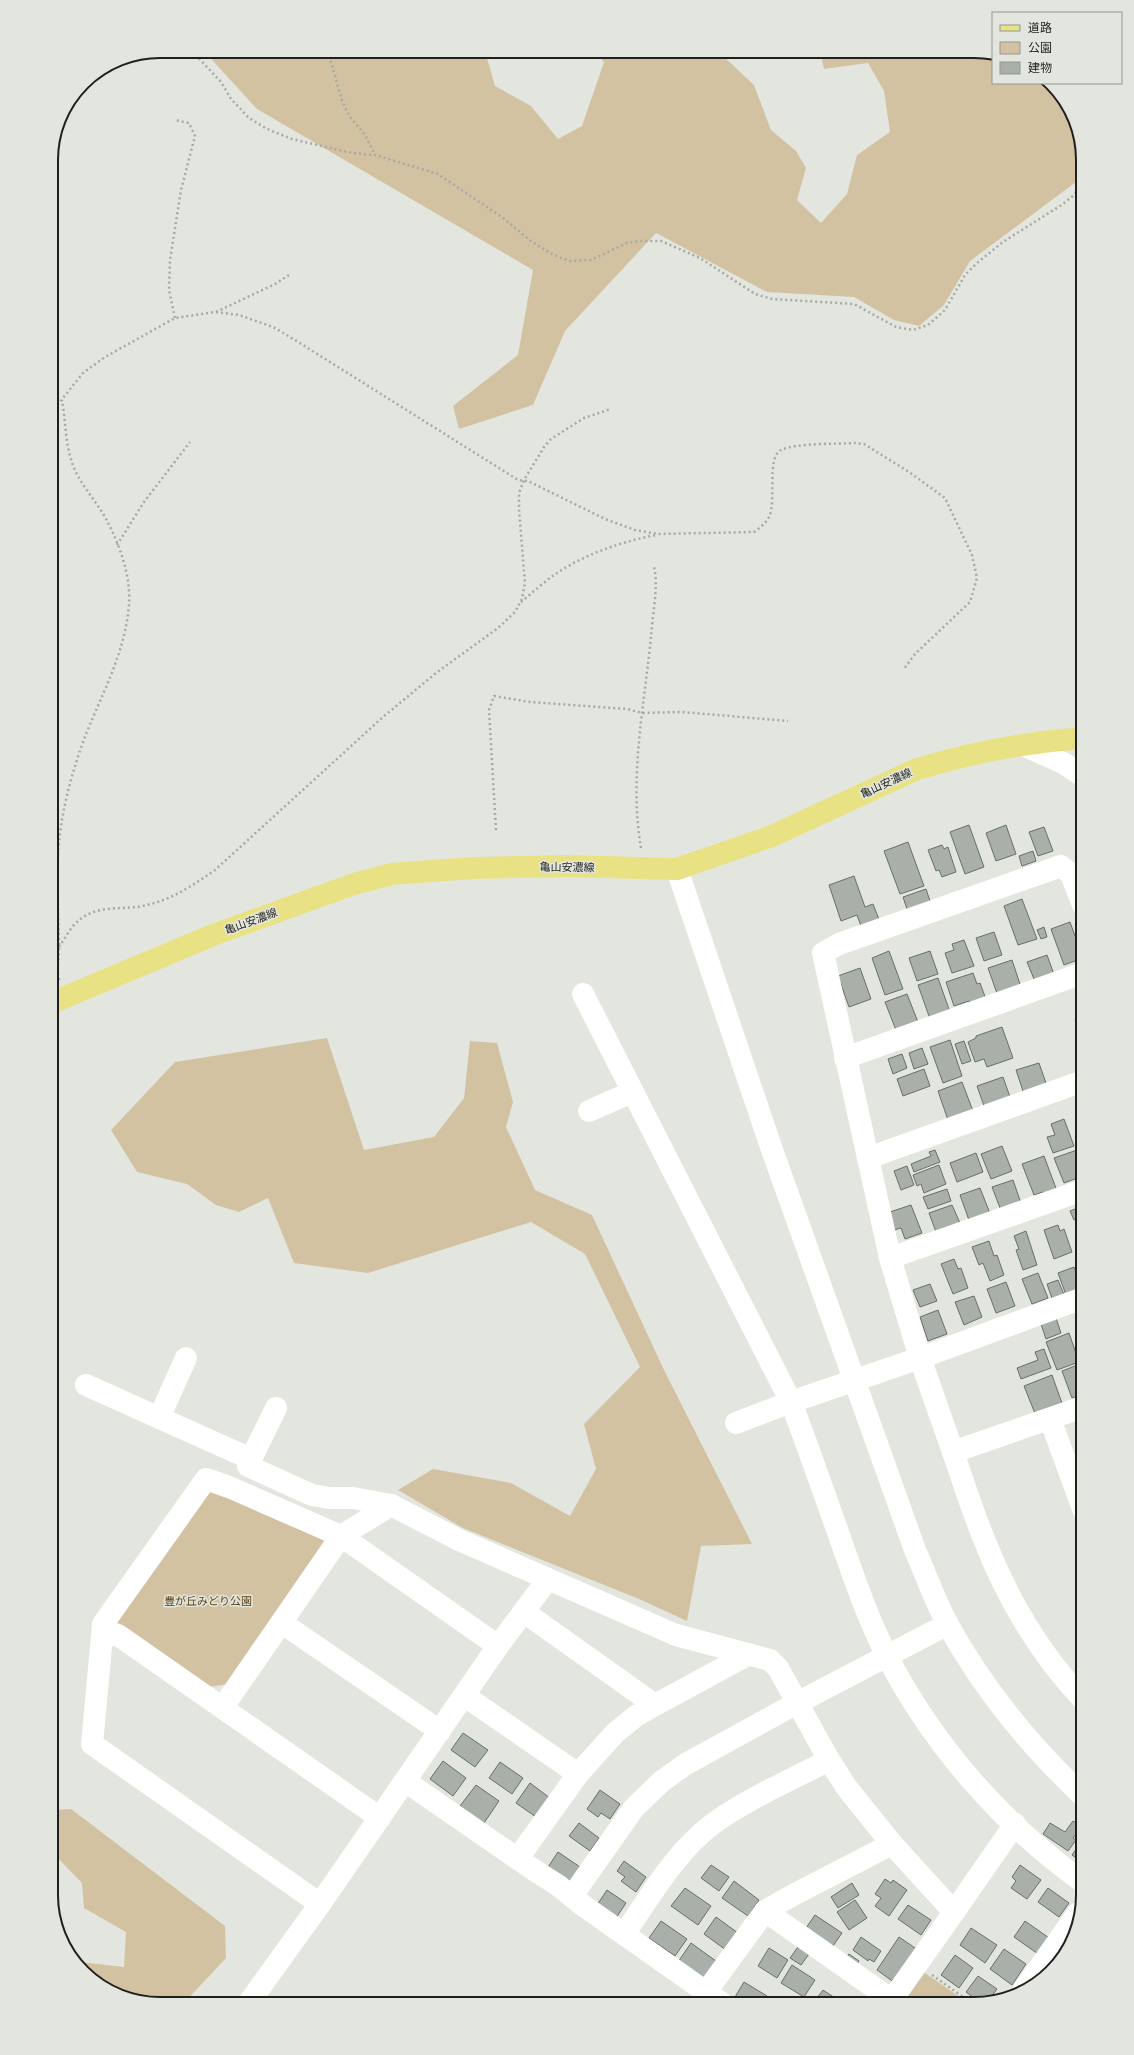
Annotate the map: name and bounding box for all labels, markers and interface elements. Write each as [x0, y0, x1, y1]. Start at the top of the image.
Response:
legend [992, 12, 1122, 84]
text: 道路 [1028, 19, 1052, 37]
text: 公園 [1028, 39, 1052, 57]
text: 建物 [1028, 59, 1052, 77]
street label: 亀山安濃線 [858, 764, 914, 802]
street label: 亀山安濃線 [539, 859, 595, 875]
street label: 亀山安濃線 [222, 904, 280, 938]
park label: 豊が丘みどり公園 [164, 1593, 252, 1609]

